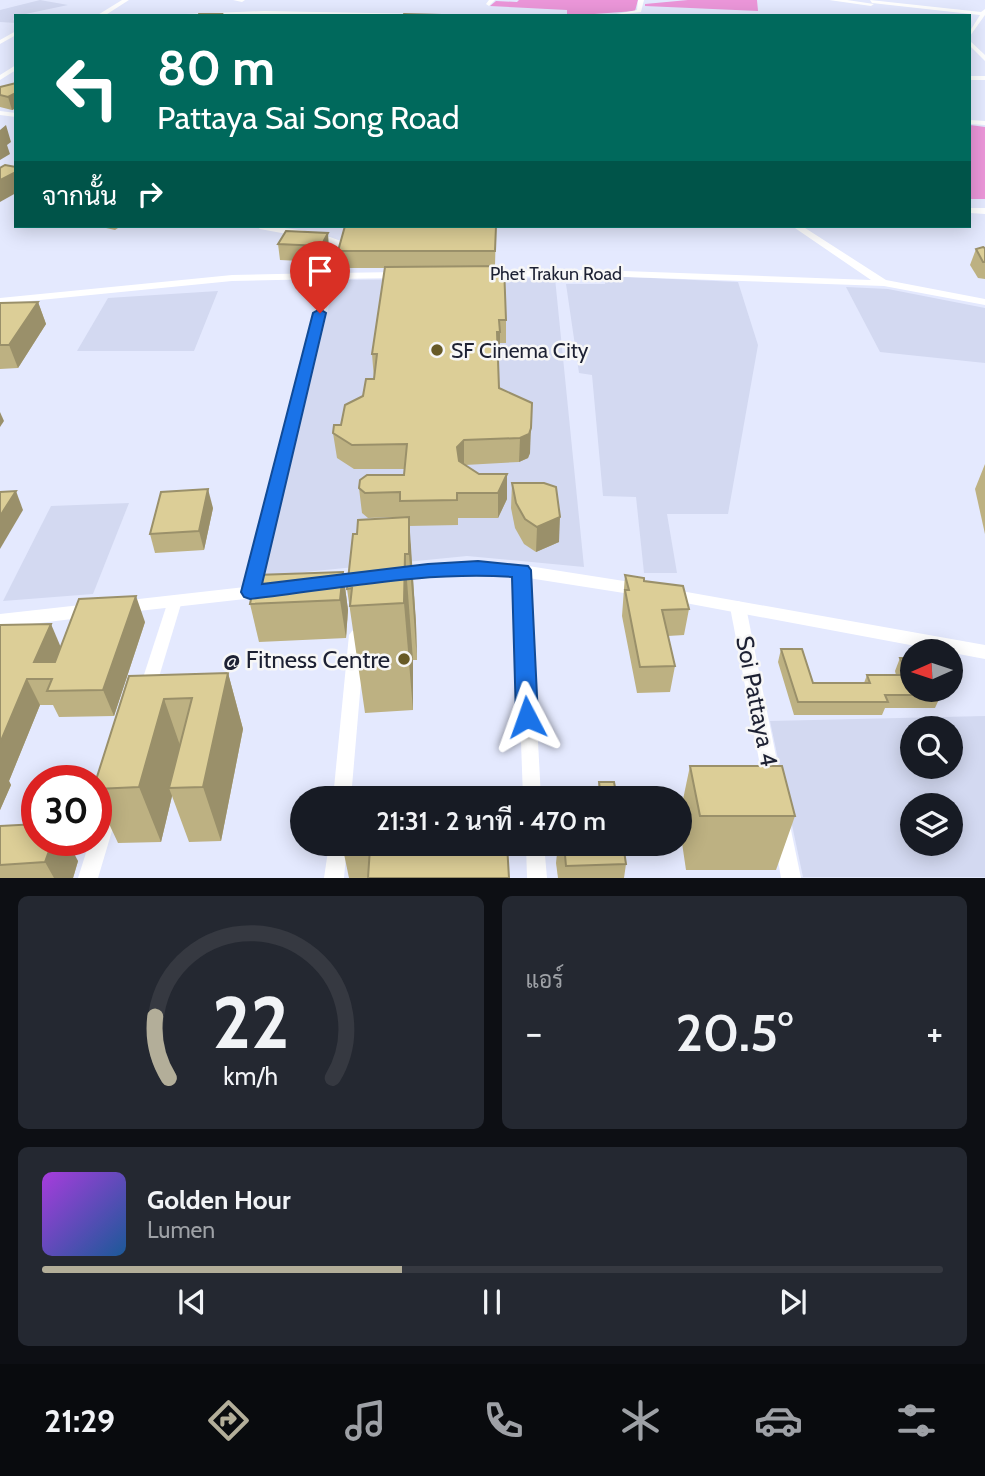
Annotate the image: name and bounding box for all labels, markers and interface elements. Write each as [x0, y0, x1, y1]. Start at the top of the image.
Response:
text: 80 m [157, 38, 275, 97]
icon: left [42, 42, 133, 133]
text: Pattaya Sai Song Road [157, 98, 459, 137]
icon: right [131, 175, 169, 213]
text: จากนั้น [42, 180, 117, 212]
pin [290, 241, 350, 313]
icon: arrive [301, 252, 339, 290]
street label: Phet Trakun Road [490, 263, 622, 285]
place label: SF Cinema City [451, 338, 589, 363]
marker: SF Cinema City [429, 342, 445, 358]
street label: Soi Pattaya 4 [730, 633, 784, 769]
north arrow [900, 639, 962, 702]
map controls [900, 639, 963, 856]
place label: @ Fitness Centre [223, 645, 390, 674]
marker: @ Fitness Centre [396, 651, 412, 667]
position arrow [490, 680, 564, 754]
button: search [900, 716, 963, 779]
speed limit sign: 30 [21, 765, 112, 856]
button: layers [900, 793, 963, 856]
text: 21:31 · 2 นาที · 470 m [376, 805, 606, 837]
text: แอร์ [526, 966, 563, 994]
text: 22 [212, 979, 289, 1067]
text: 20.5° [675, 1001, 793, 1064]
text: − [526, 1009, 542, 1056]
text: + [926, 1009, 943, 1056]
text: km/h [223, 1061, 278, 1091]
text: Golden Hour [147, 1184, 290, 1216]
text: Lumen [147, 1216, 215, 1244]
icon: previous [173, 1283, 211, 1321]
icon: pause [473, 1283, 511, 1321]
icon: next [774, 1283, 812, 1321]
icon: directions [204, 1396, 253, 1445]
icon: music [341, 1396, 390, 1445]
icon: phone [479, 1396, 528, 1445]
icon: climate [616, 1396, 665, 1445]
icon: car [754, 1396, 803, 1445]
icon: filters [892, 1396, 941, 1445]
text: 21:29 [44, 1401, 115, 1440]

